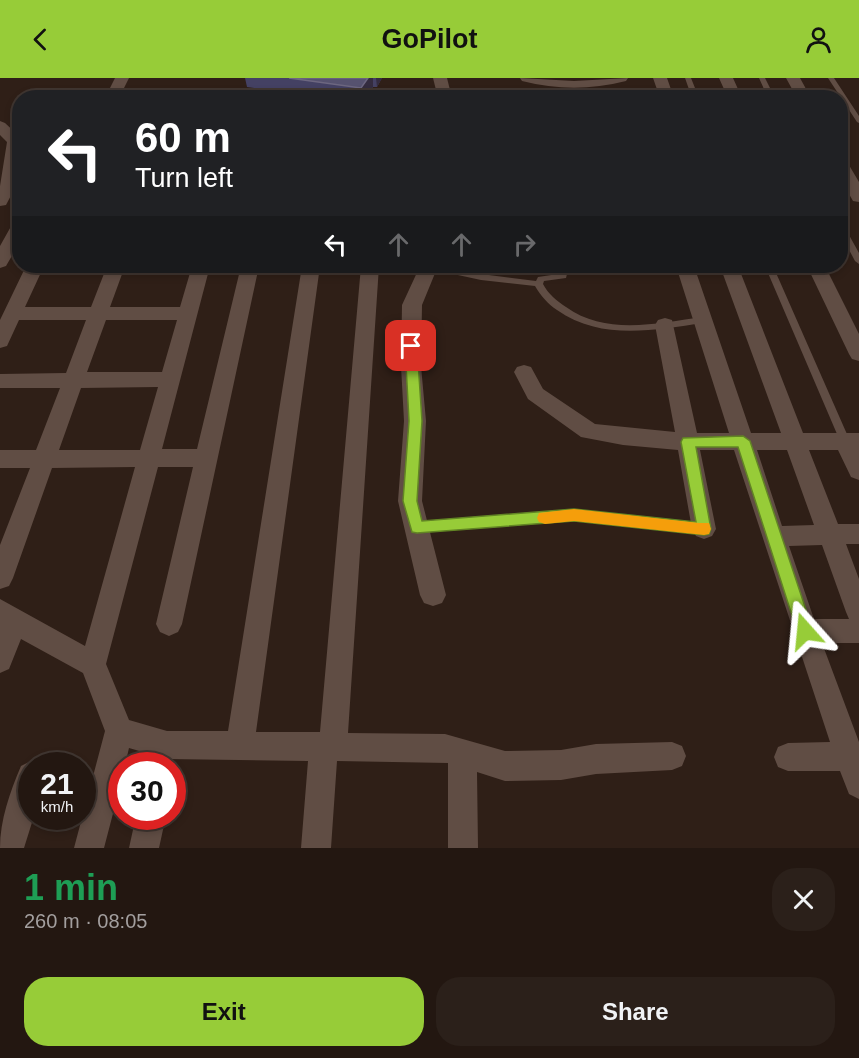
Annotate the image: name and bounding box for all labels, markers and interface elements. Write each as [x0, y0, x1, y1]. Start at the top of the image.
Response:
icon: back [24, 23, 57, 56]
icon: person [802, 23, 835, 56]
text: GoPilot [382, 24, 478, 54]
icon: left [36, 114, 114, 192]
text: 60 m [135, 114, 231, 161]
text: Turn left [135, 163, 233, 193]
icon: left [319, 228, 352, 261]
icon: ahead [382, 228, 415, 261]
icon: ahead [445, 228, 478, 261]
icon: right [508, 228, 541, 261]
pin [385, 320, 436, 371]
icon: arrive [394, 329, 427, 362]
position arrow [773, 599, 837, 663]
speed limit sign: 30 [108, 752, 186, 830]
text: 21 [40, 767, 74, 800]
text: km/h [41, 798, 73, 815]
text: 1 min [24, 867, 118, 908]
button: close [772, 868, 835, 931]
text: 260 m · 08:05 [24, 910, 147, 932]
button: Exit [24, 977, 424, 1046]
button: Share [436, 977, 835, 1046]

